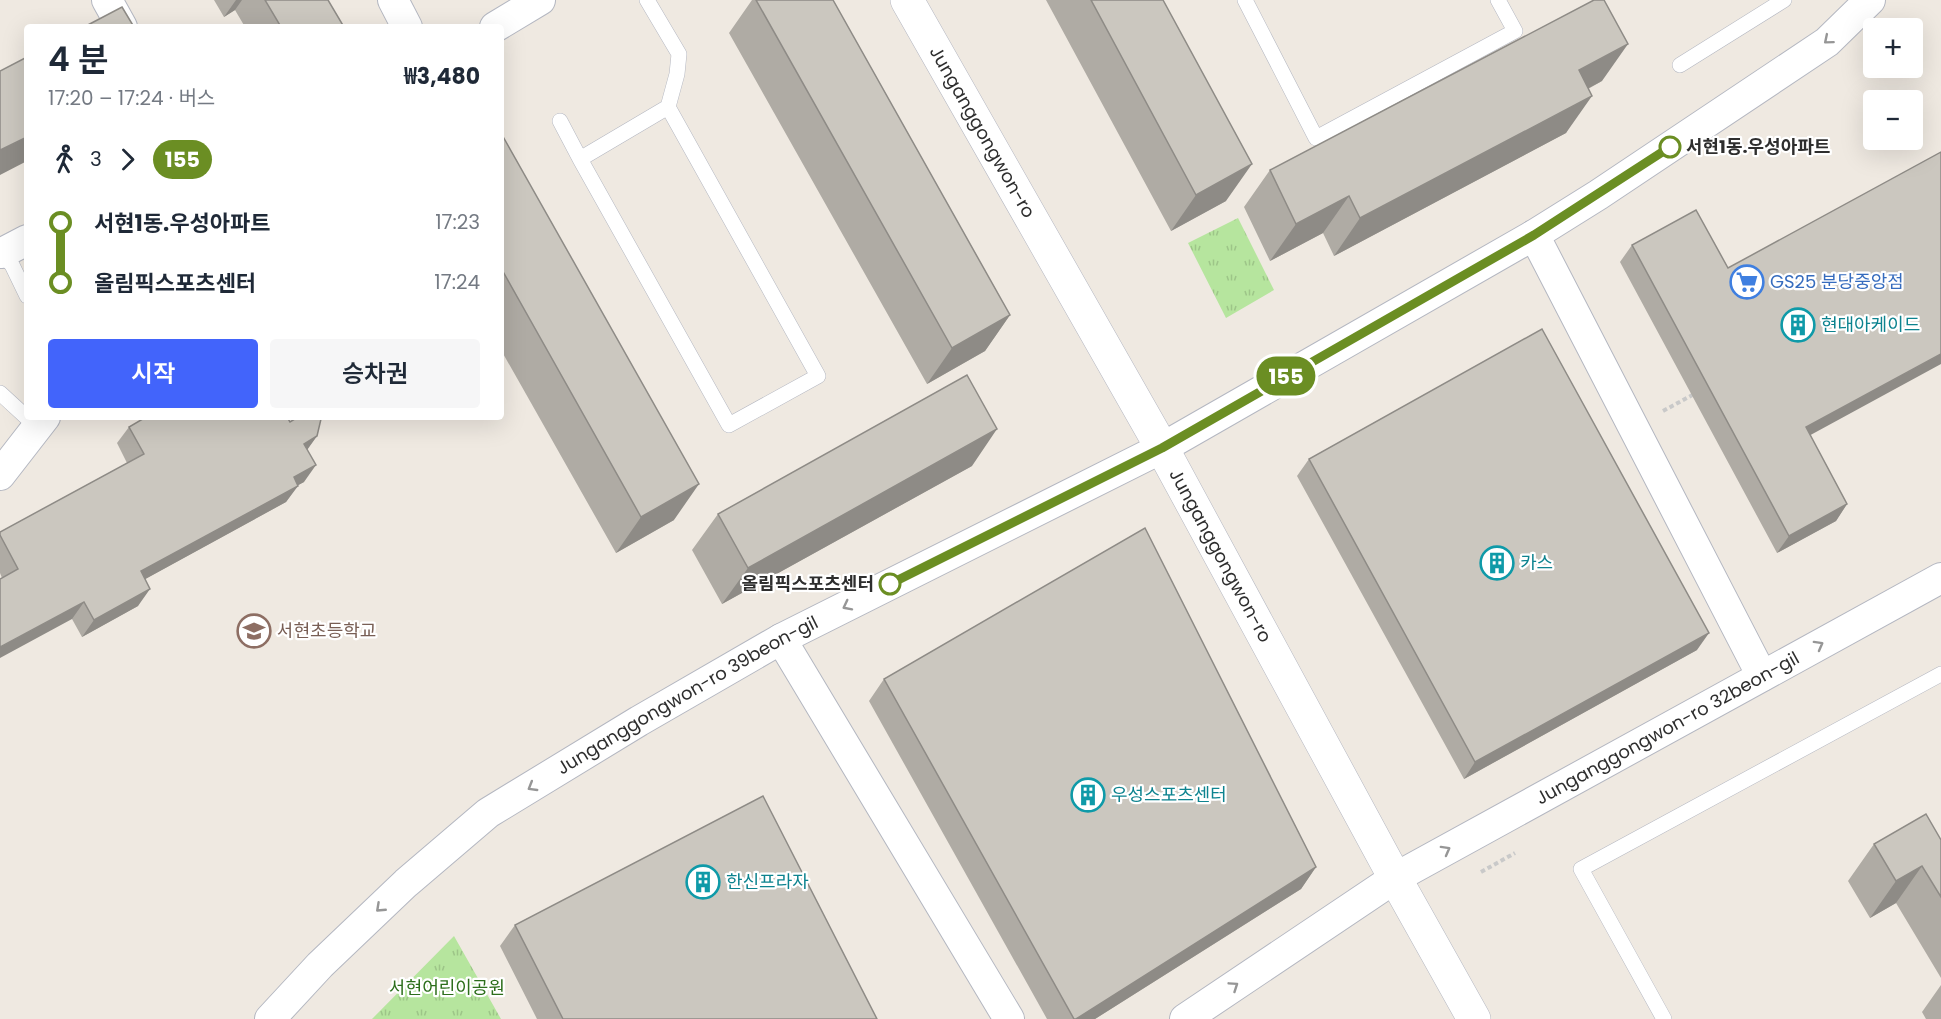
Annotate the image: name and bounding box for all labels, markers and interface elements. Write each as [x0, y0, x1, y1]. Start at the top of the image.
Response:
map controls [1863, 18, 1923, 150]
button: + [1863, 18, 1923, 78]
one-way arrow [1824, 33, 1835, 44]
text: 4 분 [48, 36, 108, 83]
street label: Junganggongwon-ro [924, 41, 1041, 222]
text: ₩3,480 [404, 61, 480, 92]
text: 17:20 – 17:24 · 버스 [48, 84, 215, 112]
button: − [1863, 90, 1923, 150]
place label: 서현1동.우성아파트 [1686, 134, 1830, 159]
marker: 서현1동.우성아파트 [1659, 136, 1681, 158]
icon: walk [48, 143, 81, 176]
icon: forward [111, 143, 144, 176]
text: 3 [90, 145, 102, 173]
text: 155 [165, 145, 200, 174]
text: 서현1동.우성아파트 [94, 208, 270, 239]
text: 17:23 [435, 208, 480, 236]
supermarket icon: GS25 분당중앙점 [1729, 264, 1765, 300]
text: 올림픽스포츠센터 [94, 268, 256, 299]
text: 17:24 [434, 268, 480, 296]
place label: GS25 분당중앙점 [1770, 269, 1904, 294]
building icon: 현대아케이드 [1780, 307, 1816, 343]
place label: 현대아케이드 [1821, 312, 1920, 337]
button: 시작 [48, 339, 258, 408]
button: 승차권 [270, 339, 480, 408]
line badge: 155 [1252, 356, 1320, 395]
text: 155 [1268, 362, 1304, 391]
street label: Junganggongwon-ro [1164, 464, 1278, 647]
building icon: 카스 [1479, 545, 1515, 581]
place label: 카스 [1520, 550, 1553, 575]
place label: 올림픽스포츠센터 [742, 571, 874, 596]
marker: 올림픽스포츠센터 [879, 573, 901, 595]
one-way arrow [842, 599, 853, 611]
street label: Junganggongwon-ro 39beon-gil [552, 609, 822, 780]
school or university icon: 서현초등학교 [236, 613, 272, 649]
place label: 서현초등학교 [277, 618, 376, 643]
one-way arrow [1813, 641, 1824, 652]
street label: Junganggongwon-ro 32beon-gil [1531, 645, 1804, 810]
building icon: 우성스포츠센터 [1070, 777, 1106, 813]
one-way arrow [528, 779, 538, 791]
place label: 우성스포츠센터 [1111, 782, 1227, 807]
one-way arrow [1440, 846, 1450, 857]
building icon: 한신프라자 [685, 864, 721, 900]
place label: 한신프라자 [726, 869, 809, 894]
one-way arrow [376, 901, 386, 912]
park label: 서현어린이공원 [389, 975, 505, 1000]
one-way arrow [1227, 982, 1238, 993]

